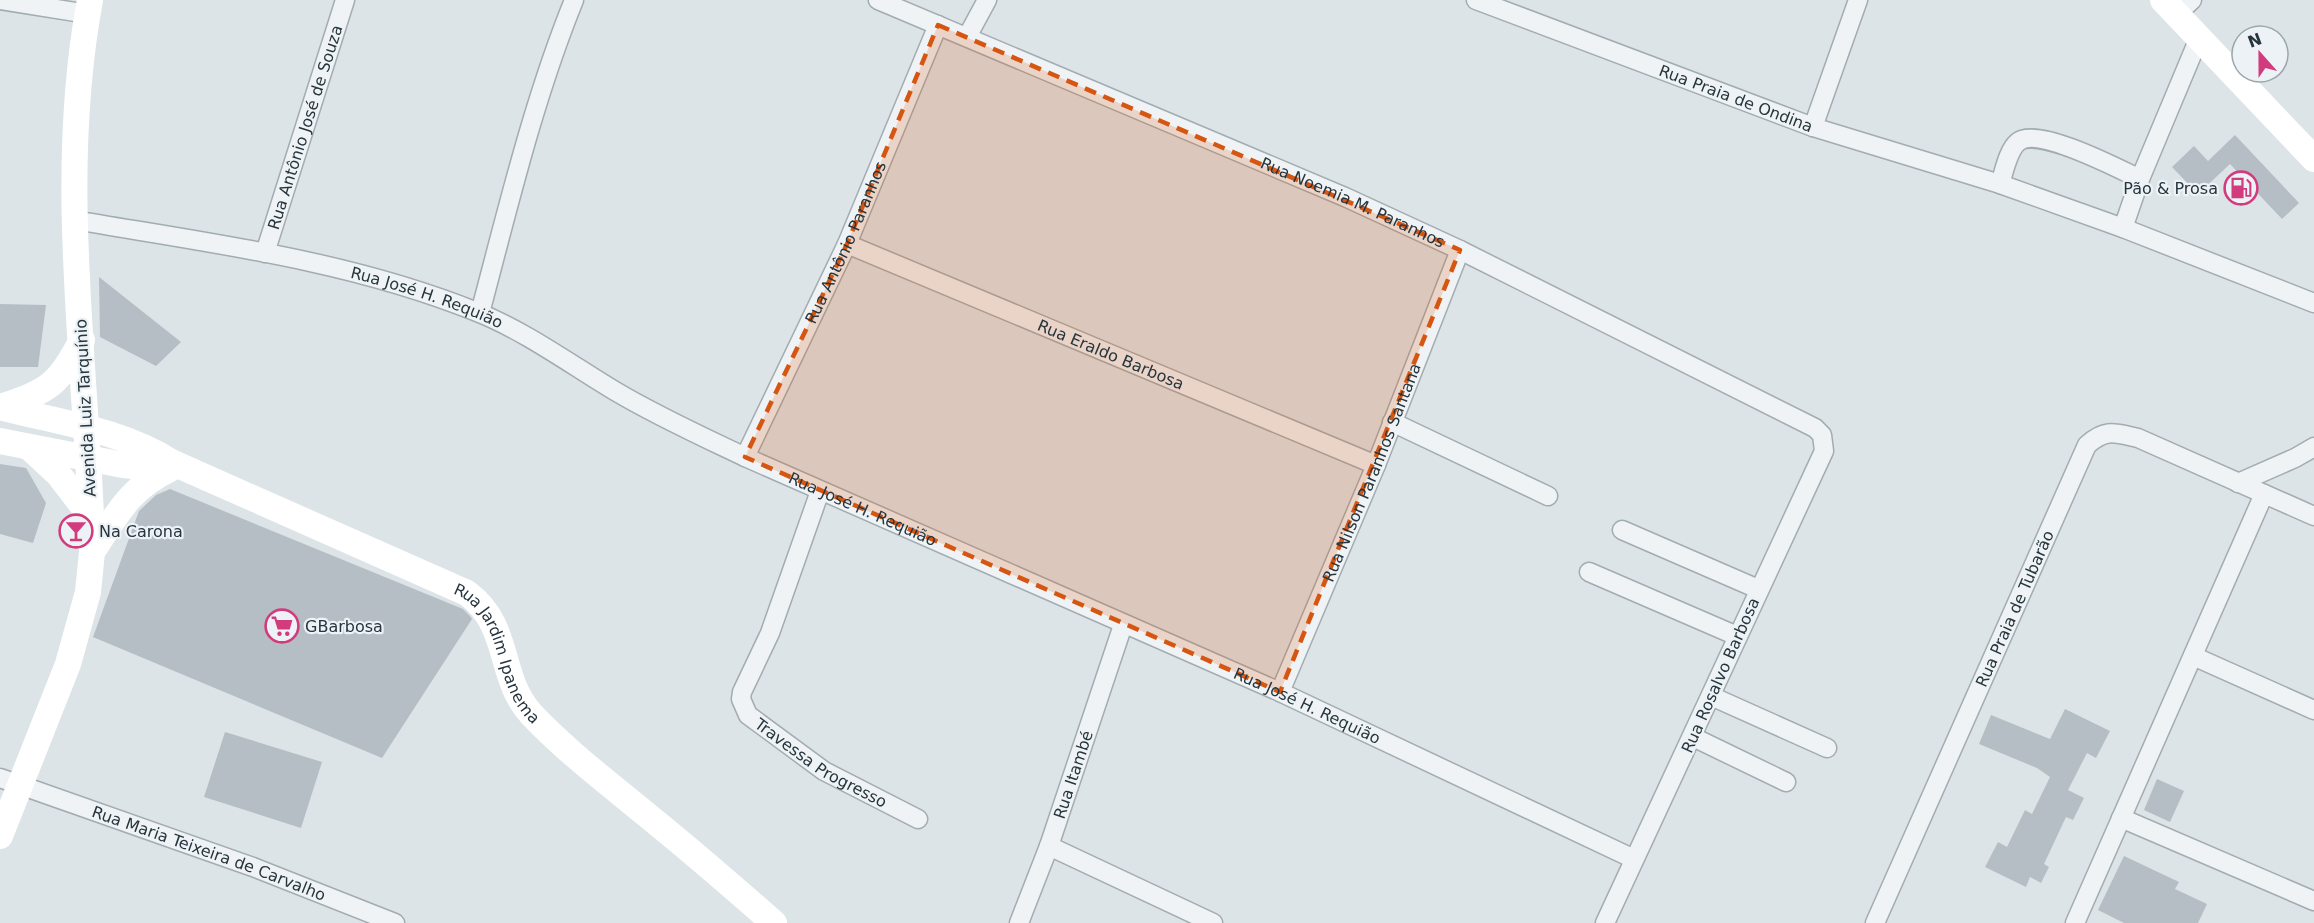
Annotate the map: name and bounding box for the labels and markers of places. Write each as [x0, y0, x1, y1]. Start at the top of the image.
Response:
fuel station icon: Pão & Prosa [2223, 170, 2259, 206]
place label: Pão & Prosa [2123, 179, 2218, 198]
bar icon: Na Carona [58, 513, 94, 549]
place label: Na Carona [99, 522, 183, 541]
supermarket icon: GBarbosa [264, 608, 300, 644]
place label: GBarbosa [305, 617, 383, 636]

